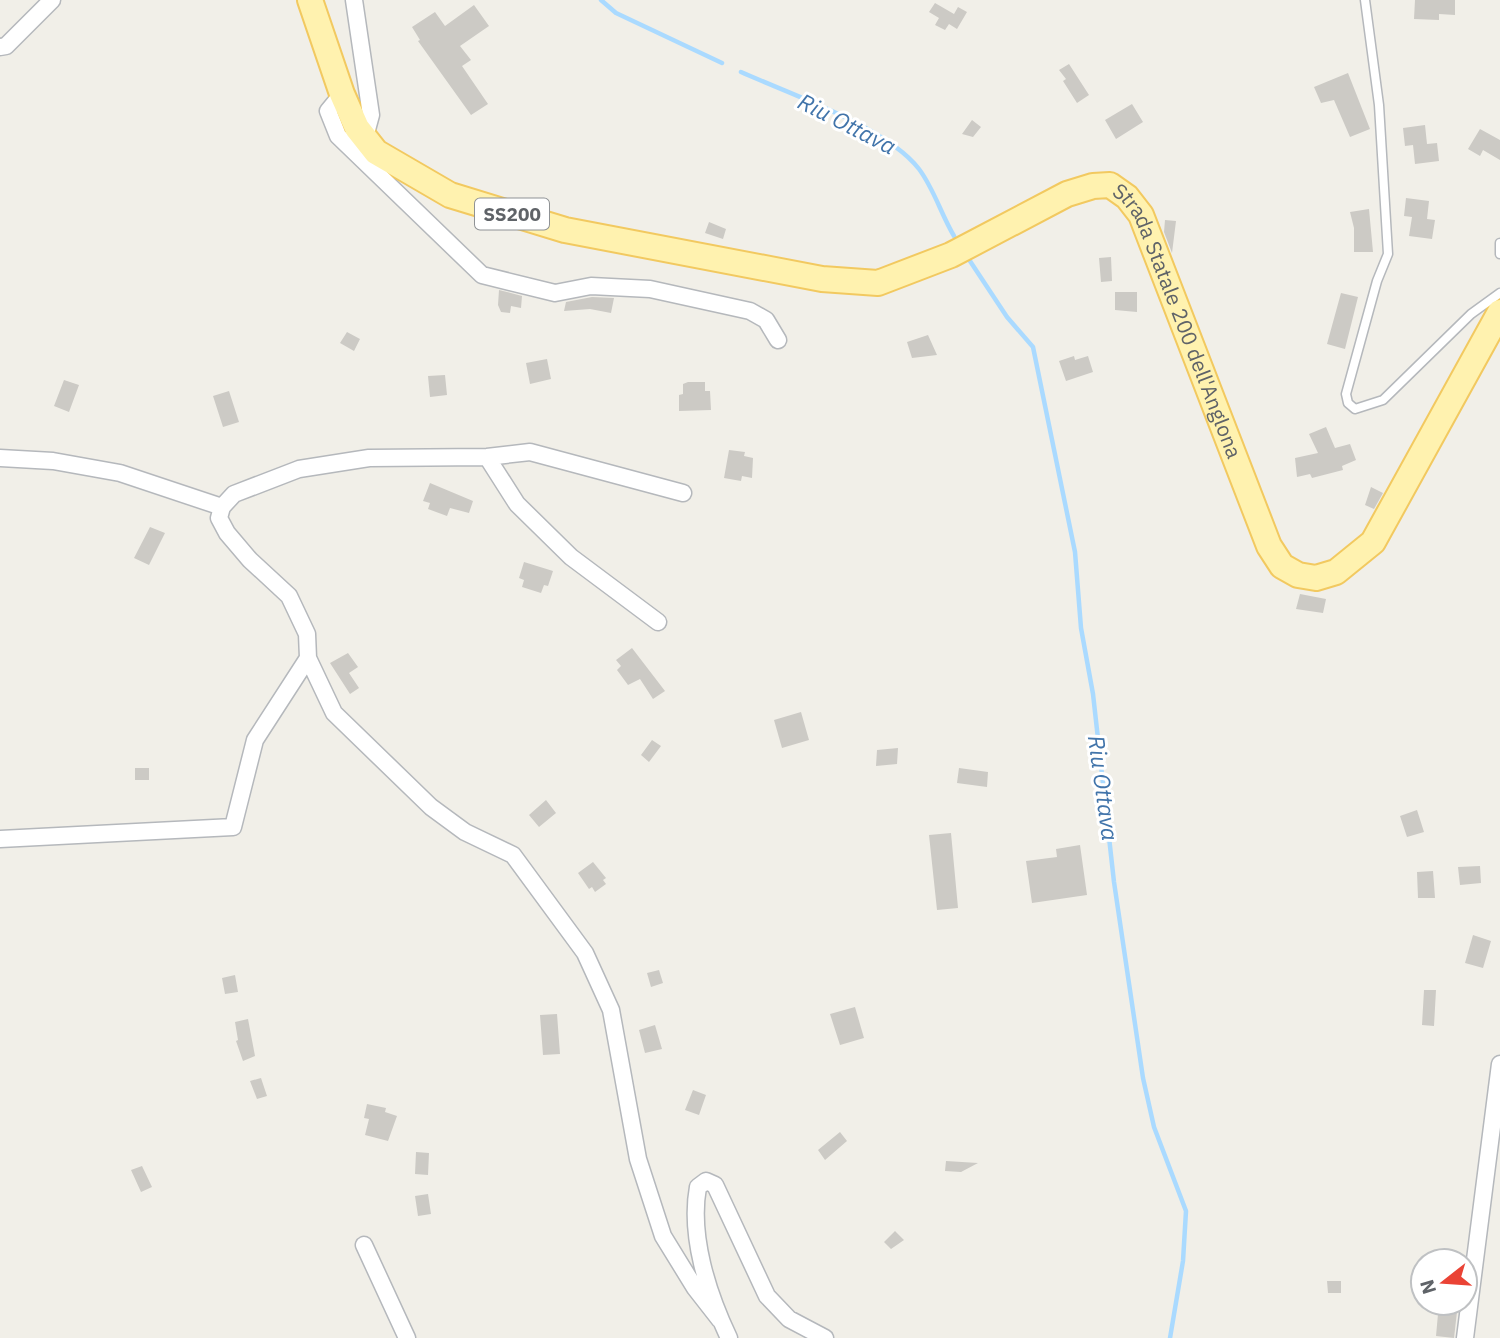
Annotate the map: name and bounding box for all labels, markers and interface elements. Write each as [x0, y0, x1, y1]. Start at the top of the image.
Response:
water label: Riu Ottava [793, 86, 902, 161]
street label: Strada Statale 200 dell'Anglona [1108, 176, 1249, 462]
road number: SS200 [475, 198, 549, 230]
water label: Riu Ottava [1082, 733, 1126, 843]
north arrow [1409, 1247, 1479, 1317]
text: N [1414, 1277, 1441, 1297]

